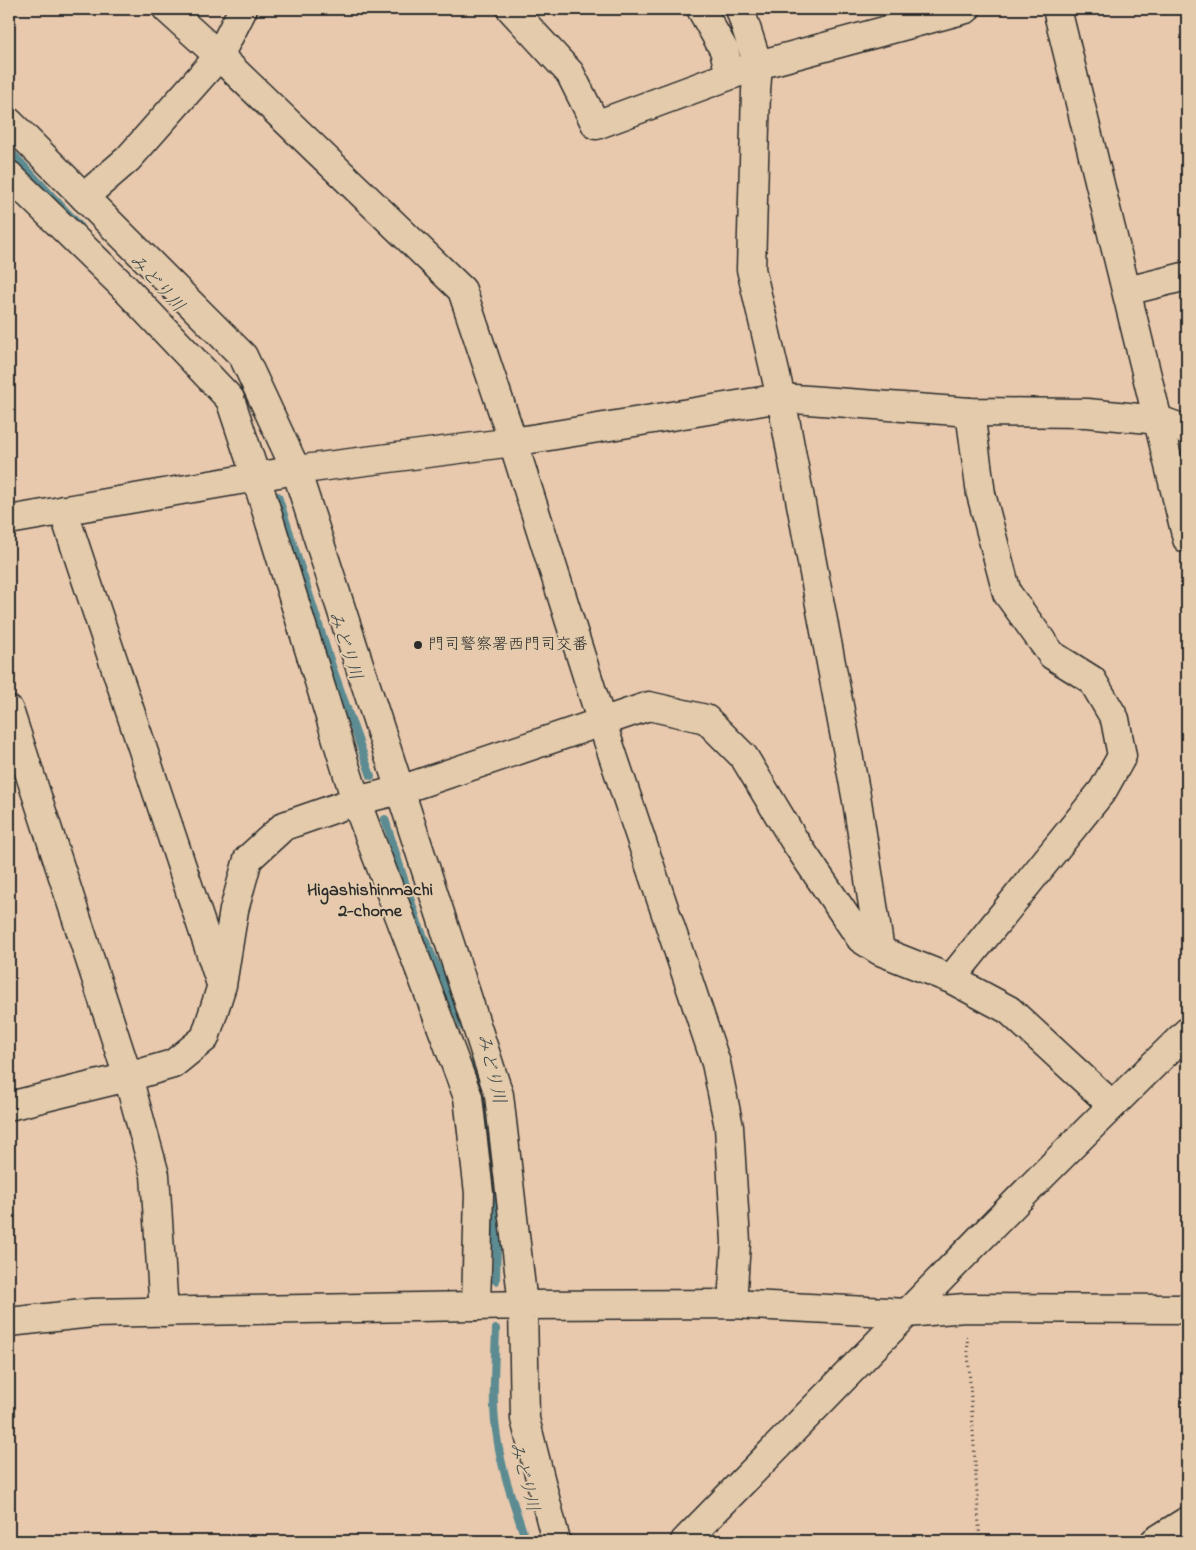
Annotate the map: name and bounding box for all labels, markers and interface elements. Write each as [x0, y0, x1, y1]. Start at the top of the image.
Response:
water label: みどり川 [122, 249, 190, 319]
water label: みどり川 [320, 608, 368, 684]
place label: 門司警察署西門司交番 [428, 633, 588, 657]
marker: 門司警察署西門司交番 [412, 639, 424, 651]
district label: Higashishinmachi 2-chome [307, 878, 433, 925]
water label: みどり川 [469, 1031, 511, 1107]
water label: みどり川 [501, 1439, 545, 1515]

